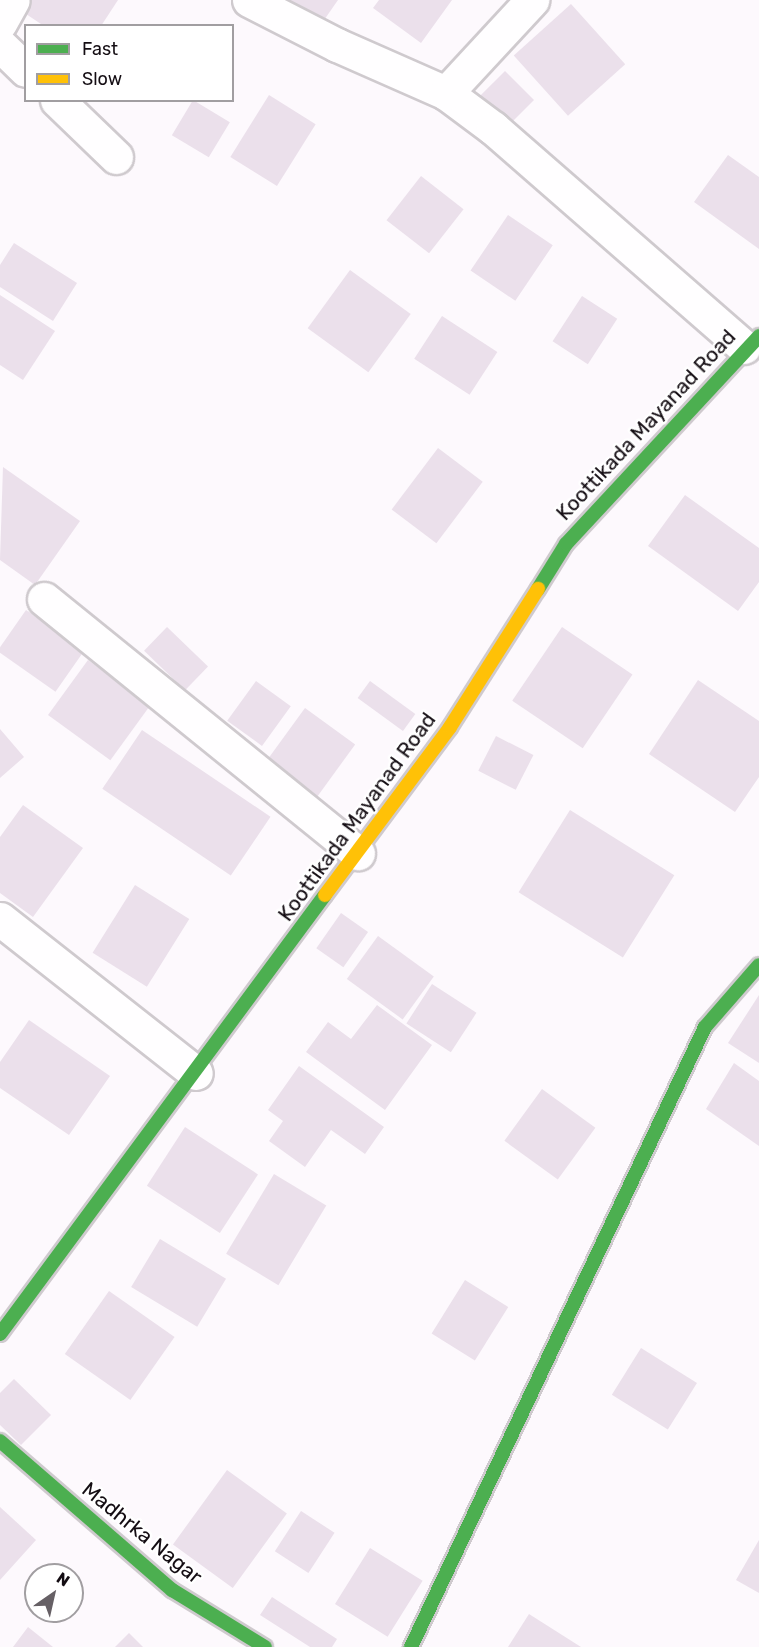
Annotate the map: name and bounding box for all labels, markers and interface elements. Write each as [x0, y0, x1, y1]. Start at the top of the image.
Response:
legend [24, 24, 234, 102]
text: Fast [82, 38, 118, 60]
text: Slow [82, 68, 122, 90]
street label: Koottikada Mayanad Road [551, 324, 741, 526]
street label: Koottikada Mayanad Road [273, 708, 441, 926]
street label: Madhrka Nagar [77, 1477, 207, 1589]
north arrow [24, 1563, 84, 1623]
text: N [53, 1568, 73, 1590]

